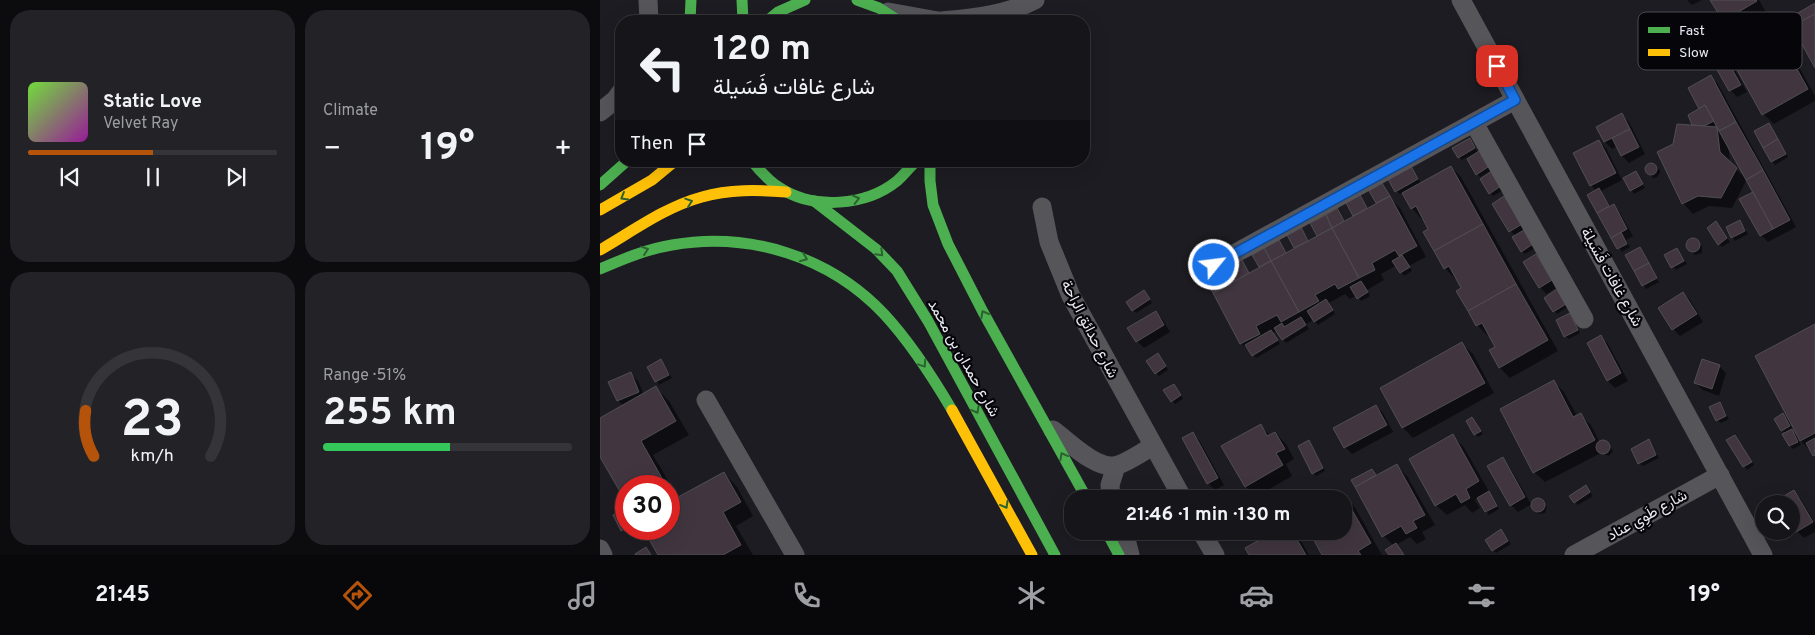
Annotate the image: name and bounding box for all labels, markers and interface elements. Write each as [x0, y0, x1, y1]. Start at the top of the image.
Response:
legend [1638, 12, 1802, 70]
text: Fast [1679, 23, 1705, 40]
text: 120 m [713, 28, 811, 72]
icon: left [630, 35, 695, 100]
pin [1476, 45, 1518, 87]
text: Slow [1679, 45, 1709, 62]
icon: arrive [1483, 52, 1511, 80]
text: شارع غافات فَسَيلة [713, 75, 875, 102]
text: Static Love [103, 90, 202, 114]
text: Climate [323, 101, 378, 121]
text: Velvet Ray [103, 114, 178, 134]
text: 19° [420, 125, 475, 174]
icon: arrive [683, 130, 711, 158]
text: − [323, 132, 341, 168]
text: + [554, 132, 572, 168]
text: Then [630, 132, 673, 156]
icon: previous [56, 163, 84, 191]
icon: pause [139, 163, 167, 191]
icon: next [222, 163, 250, 191]
one-way arrow [620, 190, 629, 200]
one-way arrow [852, 194, 861, 205]
one-way arrow [684, 198, 693, 208]
street label: شارع غافات فَسَيلة [1576, 224, 1647, 331]
position arrow [1187, 238, 1239, 290]
one-way arrow [640, 246, 649, 256]
one-way arrow [874, 247, 883, 256]
one-way arrow [799, 252, 808, 262]
street label: شارع حدائق الراحة [1056, 277, 1122, 382]
street label: شارع حمدان بن محمد [923, 297, 1003, 421]
one-way arrow [981, 311, 991, 320]
one-way arrow [917, 359, 926, 368]
text: Range · 51% [323, 366, 406, 386]
text: 23 [121, 389, 184, 455]
text: 255 km [323, 390, 457, 439]
one-way arrow [970, 405, 980, 414]
text: km/h [131, 445, 174, 468]
one-way arrow [1060, 453, 1070, 462]
speed limit sign: 30 [615, 475, 680, 540]
street label: شارع طَوِي عناد [1604, 486, 1692, 548]
map controls [1755, 495, 1800, 540]
button: search [1755, 495, 1800, 540]
one-way arrow [998, 500, 1008, 509]
text: 21:46 · 1 min · 130 m [1126, 503, 1290, 527]
icon: directions [340, 578, 375, 613]
icon: music [565, 578, 600, 613]
icon: phone [789, 578, 824, 613]
icon: climate [1014, 578, 1049, 613]
icon: car [1239, 578, 1274, 613]
icon: filters [1464, 578, 1499, 613]
text: 21:45 [95, 582, 150, 609]
text: 19° [1689, 582, 1720, 609]

